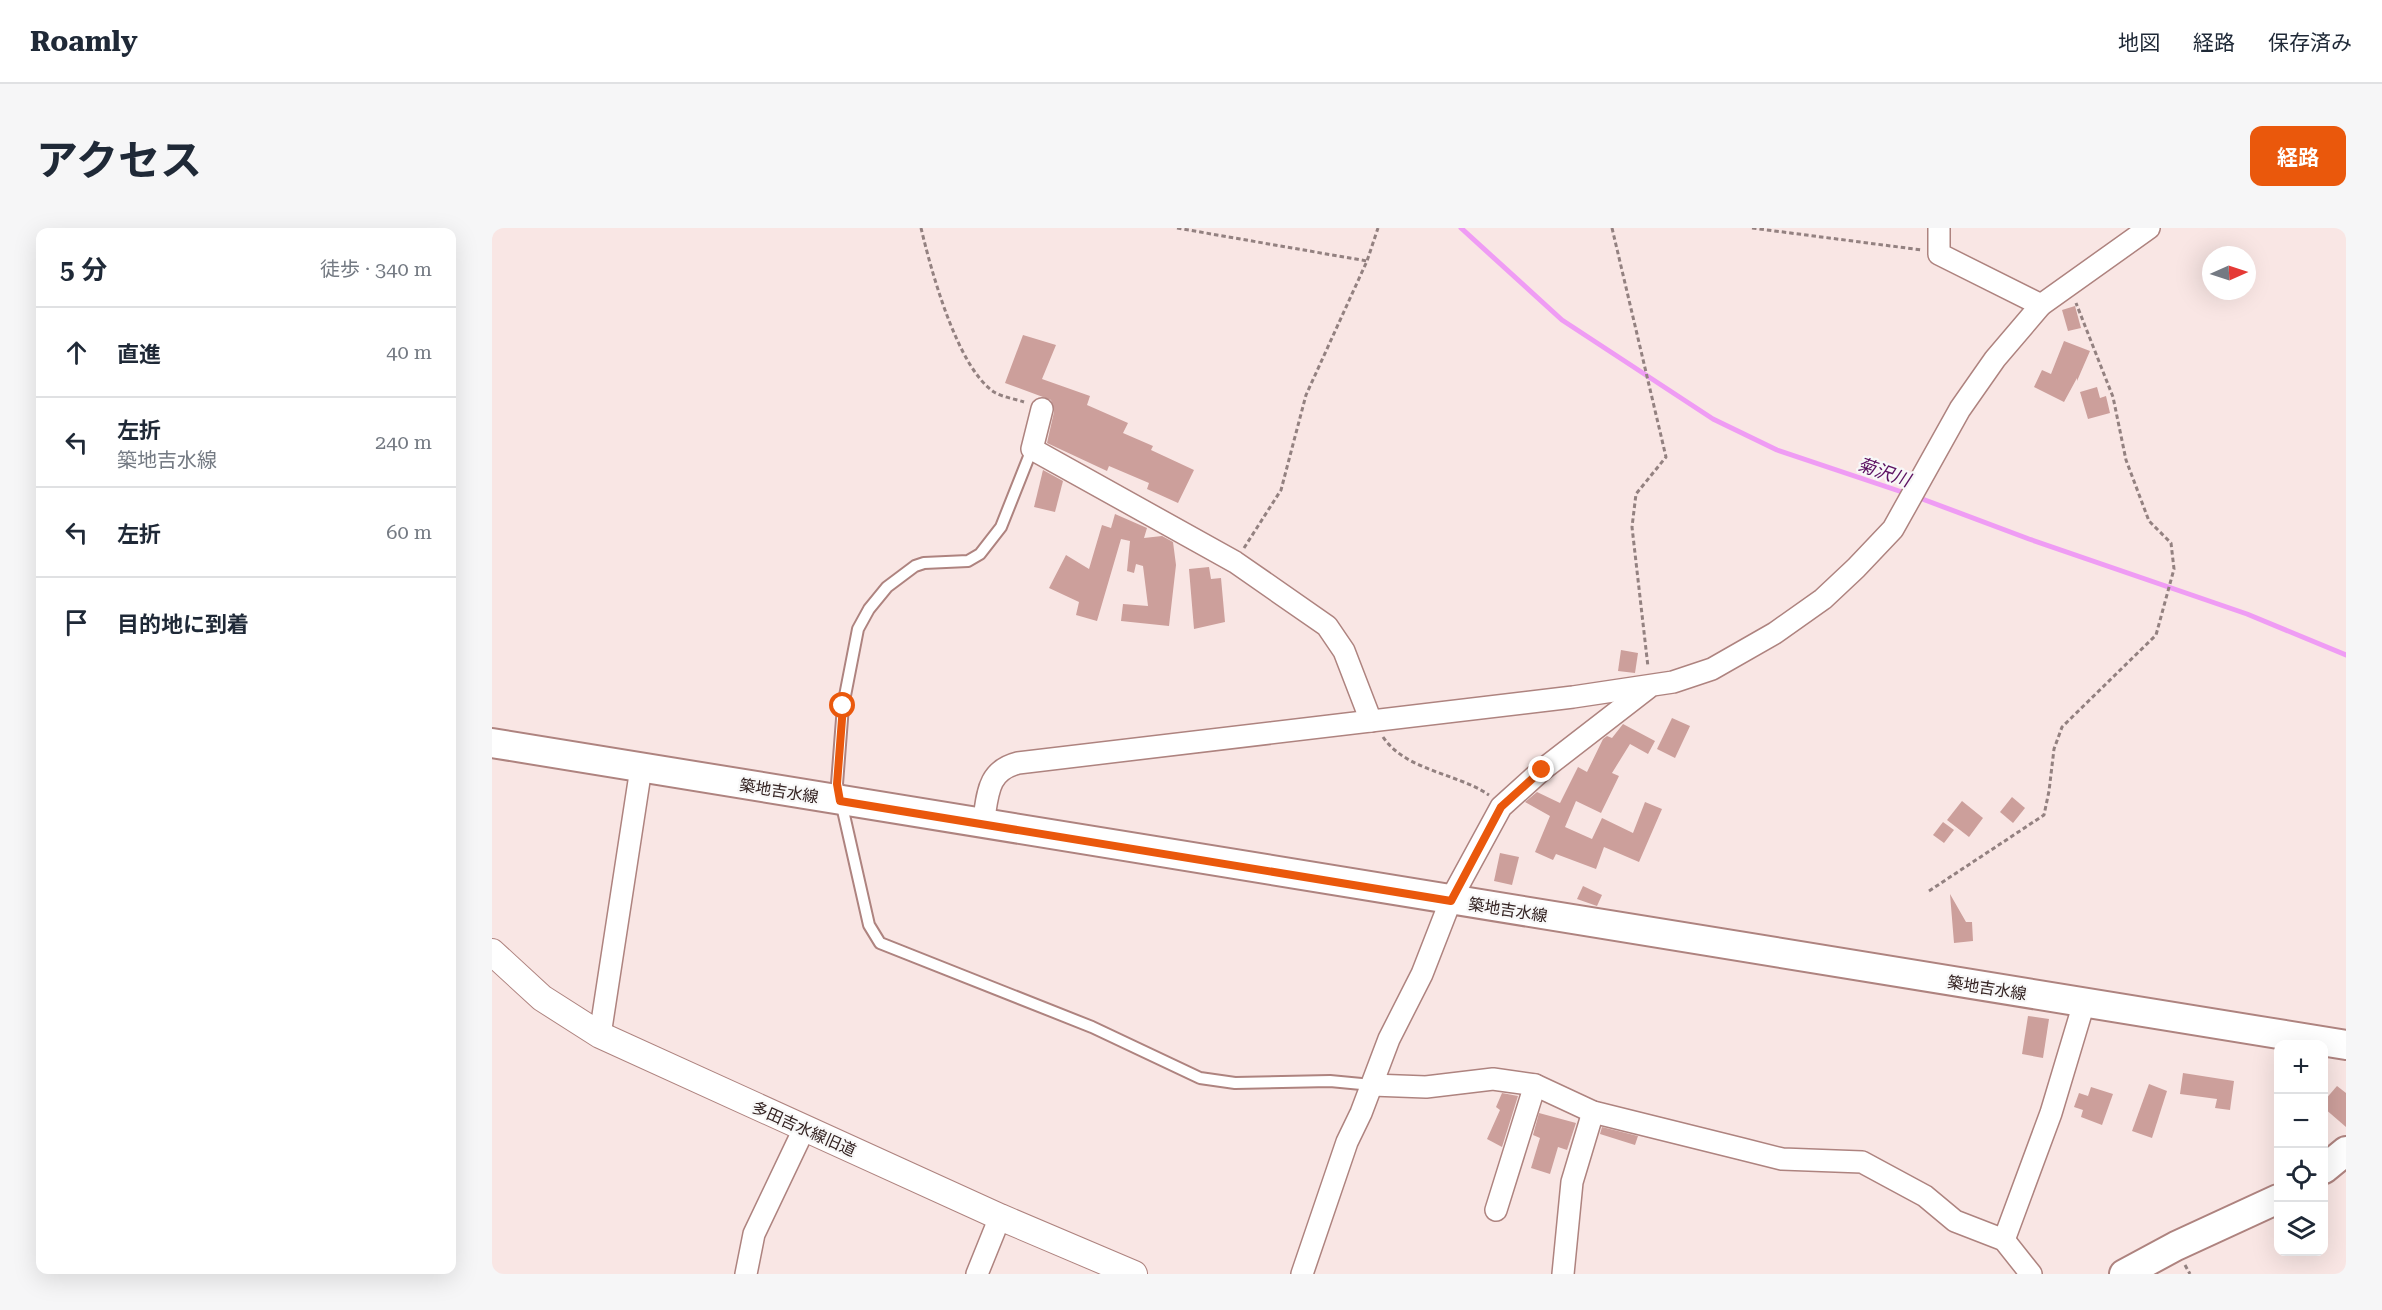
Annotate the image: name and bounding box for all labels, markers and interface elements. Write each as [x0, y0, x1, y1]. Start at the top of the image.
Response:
text: Roamly [30, 25, 138, 58]
text: 地図 [2118, 31, 2160, 55]
text: 経路 [2193, 31, 2235, 55]
text: 保存済み [2268, 31, 2352, 55]
button: 経路 [2250, 126, 2346, 186]
text: アクセス [36, 136, 202, 185]
north arrow [2202, 246, 2256, 300]
text: 5 分 [60, 255, 107, 285]
text: 徒歩 · 340 m [320, 257, 432, 281]
icon: ahead [60, 336, 93, 369]
text: 40 m [386, 340, 432, 364]
text: 直進 [117, 342, 161, 367]
text: 左折 [117, 418, 161, 443]
icon: left [60, 426, 93, 459]
text: 240 m [375, 430, 432, 454]
text: 築地吉水線 [117, 448, 217, 472]
water label: 菊沢川 [1855, 453, 1915, 491]
icon: left [60, 516, 93, 549]
text: 60 m [386, 520, 432, 544]
text: 左折 [117, 522, 161, 547]
icon: arrive [60, 606, 93, 639]
text: 目的地に到着 [117, 612, 249, 637]
route start [829, 692, 855, 718]
route end [1528, 756, 1554, 782]
street label: 築地吉水線 [738, 775, 820, 807]
street label: 築地吉水線 [1467, 894, 1549, 926]
street label: 築地吉水線 [1946, 972, 2028, 1004]
map controls [2274, 1040, 2328, 1256]
button: + [2274, 1040, 2328, 1094]
button: − [2274, 1094, 2328, 1148]
street label: 多田吉水線旧道 [749, 1098, 859, 1160]
button: locate [2274, 1148, 2328, 1202]
button: layers [2274, 1202, 2328, 1256]

